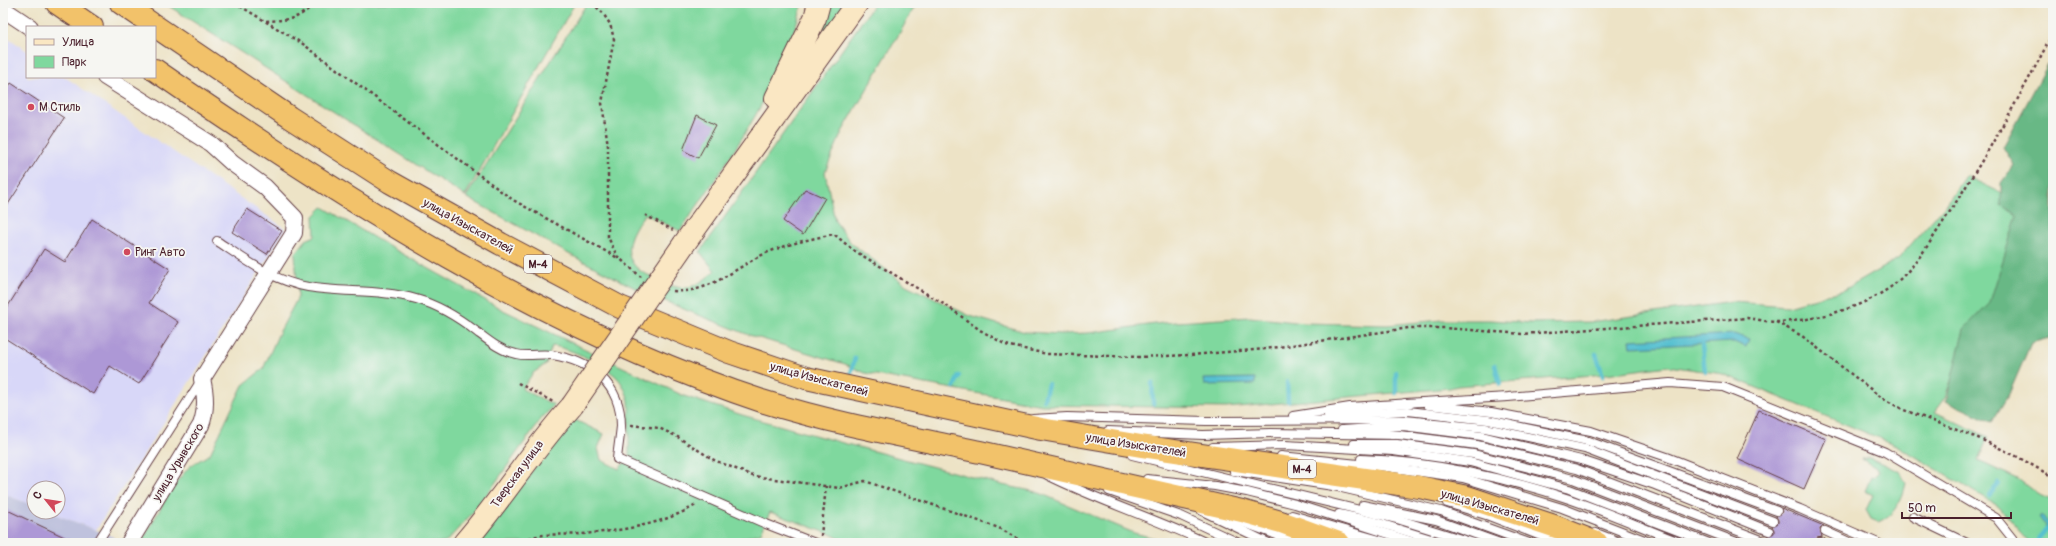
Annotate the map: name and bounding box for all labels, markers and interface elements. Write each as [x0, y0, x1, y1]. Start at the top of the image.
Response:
legend [26, 26, 156, 78]
text: Улица [62, 35, 94, 50]
text: Парк [62, 55, 87, 70]
place label: М Стиль [39, 100, 81, 115]
marker: М Стиль [26, 102, 36, 112]
street label: улица Изыскателей [419, 195, 516, 258]
place label: Ринг Авто [135, 245, 186, 260]
marker: Ринг Авто [122, 247, 132, 257]
road number: М-4 [524, 255, 552, 273]
street label: улица Изыскателей [767, 359, 870, 400]
street label: улица Урывского [149, 420, 208, 505]
street label: улица Изыскателей [1084, 430, 1187, 461]
street label: Тверская улица [488, 437, 547, 511]
road number: М-4 [1288, 460, 1316, 478]
north arrow [26, 480, 66, 520]
street label: улица Изыскателей [1438, 486, 1541, 529]
text: С [30, 489, 45, 501]
scale bar [1902, 494, 2011, 520]
text: 50 m [1908, 501, 1936, 516]

